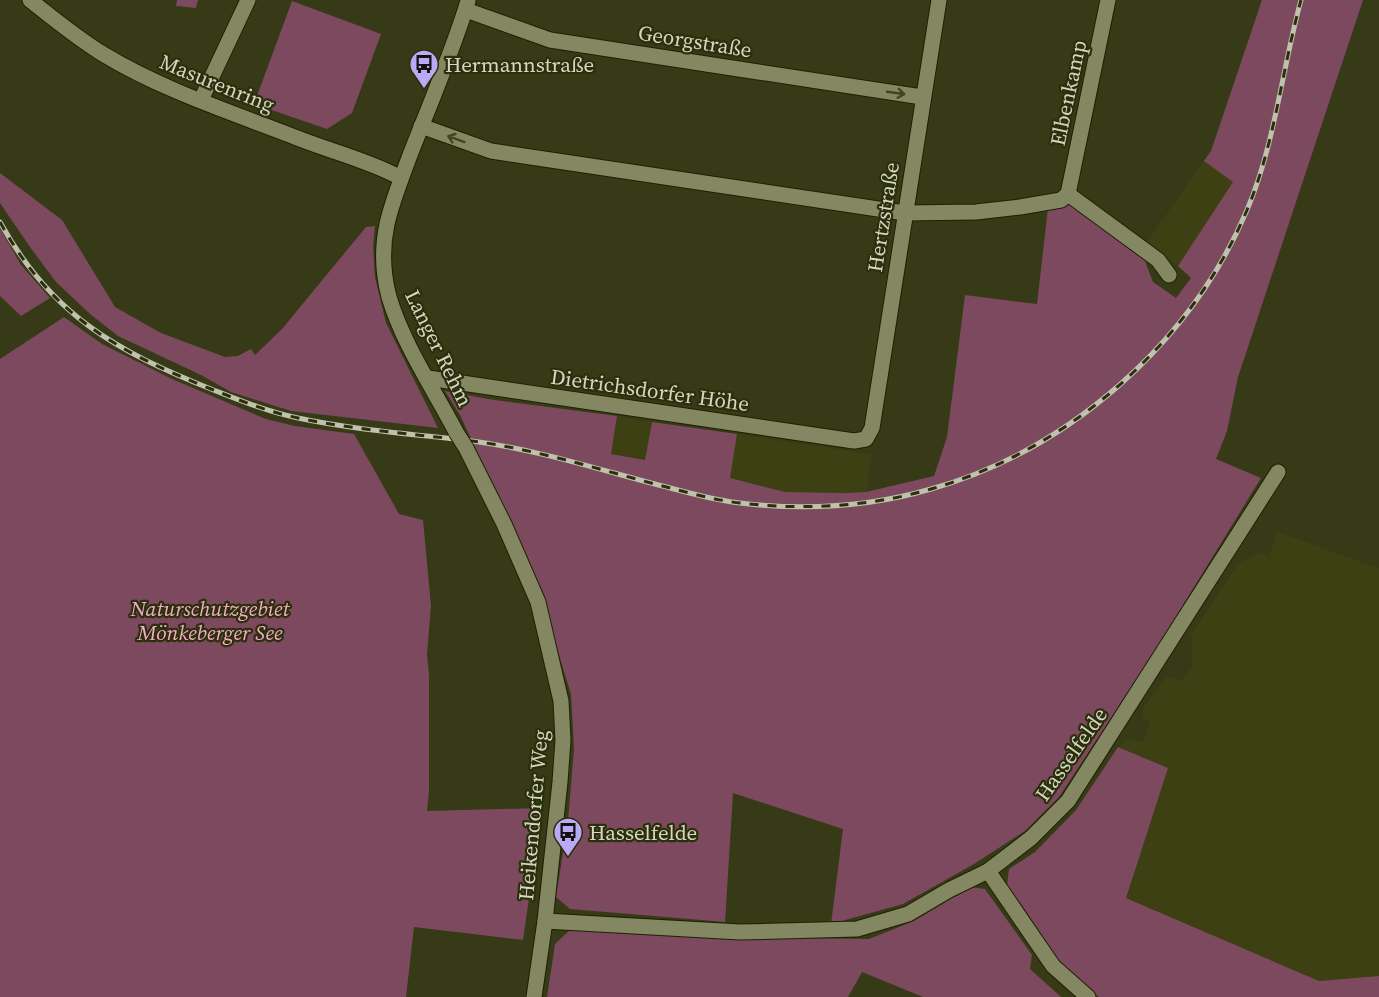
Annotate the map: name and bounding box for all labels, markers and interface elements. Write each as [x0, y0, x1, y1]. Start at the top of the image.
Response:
street label: Georgstraße [636, 18, 754, 64]
street label: Elbenkamp [1043, 37, 1093, 149]
street label: Masurenring [155, 47, 279, 119]
bus stop icon: Hermannstraße [408, 48, 440, 90]
place label: Hermannstraße [445, 50, 594, 79]
one-way arrow [886, 88, 906, 99]
one-way arrow [447, 132, 466, 143]
street label: Hertzstraße [860, 160, 906, 274]
street label: Langer Rehm [398, 285, 480, 411]
street label: Dietrichsdorfer Höhe [549, 362, 751, 418]
park label: Naturschutzgebiet Mönkeberger See [130, 594, 291, 647]
street label: Hasselfelde [1028, 701, 1114, 807]
street label: Heikendorfer Weg [511, 728, 555, 902]
bus stop icon: Hasselfelde [552, 816, 584, 858]
place label: Hasselfelde [589, 818, 697, 847]

